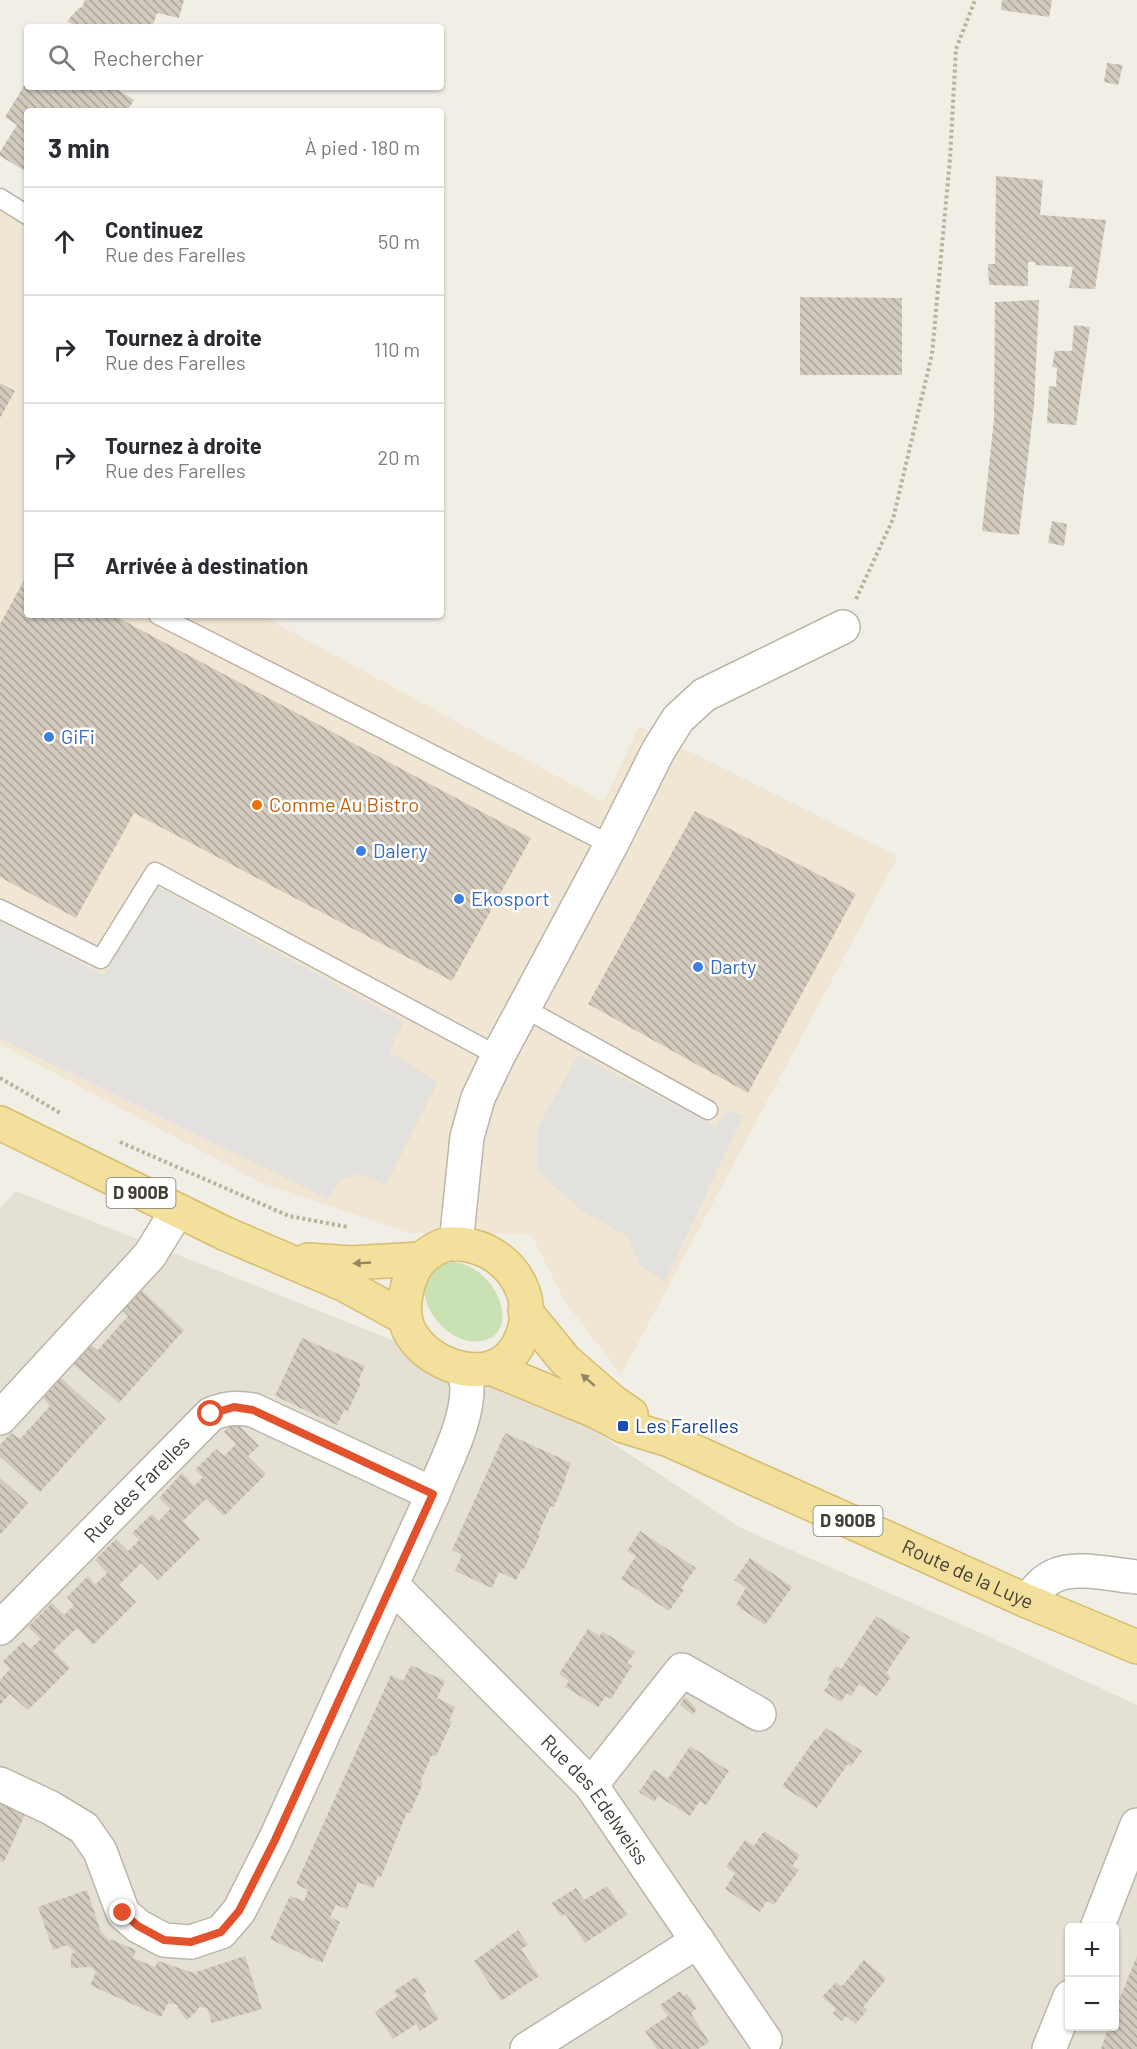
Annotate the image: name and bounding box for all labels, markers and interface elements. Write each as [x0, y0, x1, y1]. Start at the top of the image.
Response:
search box [24, 24, 444, 90]
icon: search [45, 41, 78, 74]
text: Rechercher [93, 44, 204, 70]
text: 3 min [48, 132, 110, 163]
text: À pied · 180 m [305, 135, 420, 159]
text: Continuez [105, 216, 203, 242]
icon: ahead [48, 225, 81, 258]
text: 50 m [378, 229, 420, 253]
text: Rue des Farelles [105, 242, 246, 266]
text: Tournez à droite [105, 324, 262, 350]
icon: right [48, 333, 81, 366]
text: 110 m [374, 337, 420, 361]
text: Rue des Farelles [105, 350, 246, 374]
text: Tournez à droite [105, 432, 262, 458]
icon: right [48, 441, 81, 474]
text: 20 m [377, 445, 420, 469]
text: Rue des Farelles [105, 458, 246, 482]
icon: arrive [48, 549, 81, 582]
text: Arrivée à destination [105, 552, 308, 578]
place label: GiFi [61, 724, 95, 748]
marker: GiFi [42, 730, 56, 744]
place label: Comme Au Bistro [269, 792, 419, 816]
marker: Comme Au Bistro [250, 798, 264, 812]
place label: Dalery [373, 838, 428, 862]
marker: Dalery [354, 844, 368, 858]
place label: Ekosport [471, 886, 550, 910]
marker: Ekosport [452, 892, 466, 906]
place label: Darty [710, 954, 757, 978]
marker: Darty [691, 960, 705, 974]
road number: D 900B [106, 1178, 176, 1208]
one-way arrow [352, 1258, 371, 1267]
one-way arrow [581, 1374, 596, 1387]
route start [197, 1400, 223, 1426]
place label: Les Farelles [635, 1413, 739, 1437]
marker: Les Farelles [616, 1419, 630, 1433]
street label: Rue des Farelles [78, 1430, 194, 1547]
road number: D 900B [814, 1506, 882, 1536]
street label: Route de la Luye [899, 1533, 1037, 1613]
street label: Rue des Edelweiss [537, 1729, 655, 1869]
route end [109, 1899, 135, 1925]
map controls [1065, 1923, 1119, 2031]
button: + [1065, 1923, 1119, 1977]
button: − [1065, 1977, 1119, 2031]

